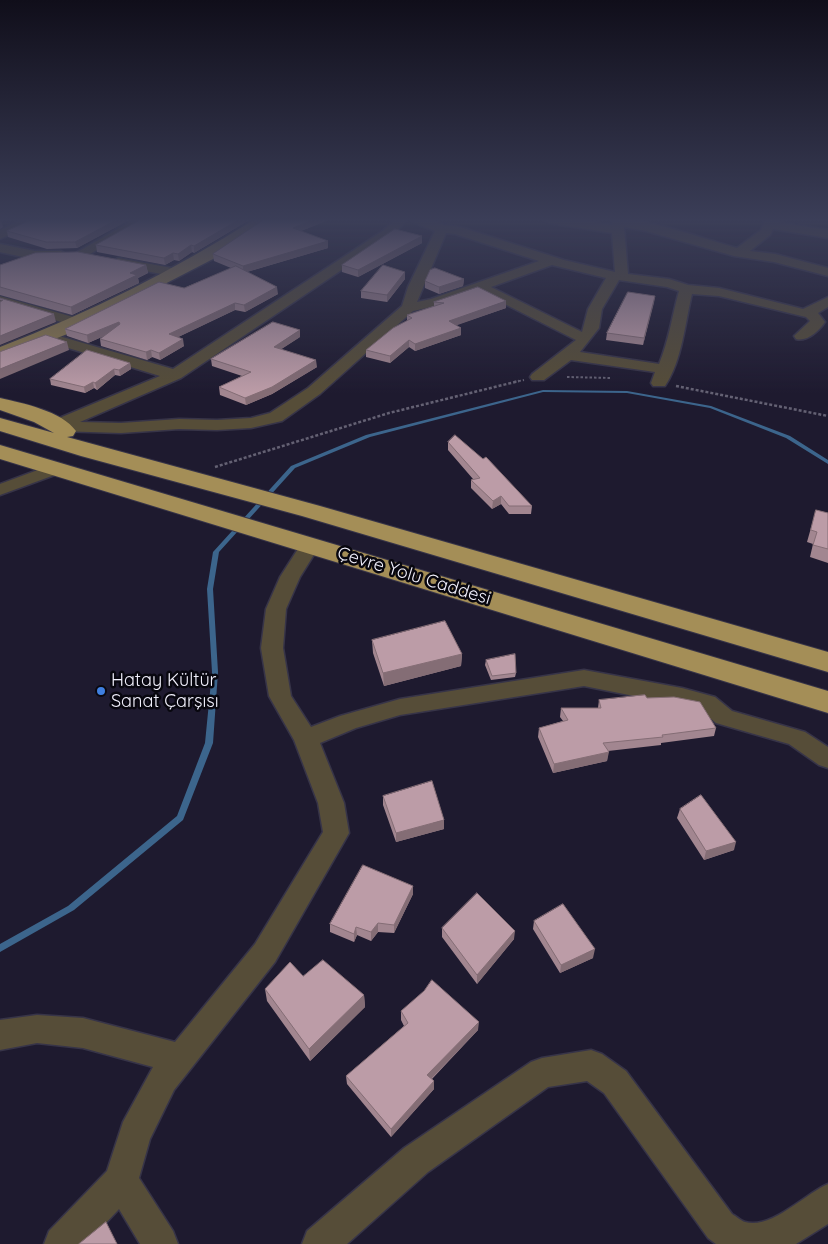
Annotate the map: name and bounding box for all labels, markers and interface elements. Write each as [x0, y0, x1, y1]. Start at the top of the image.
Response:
street label: Çevre Yolu Caddesi [335, 542, 493, 610]
place label: Hatay Kültür Sanat Çarşısı [111, 670, 219, 712]
marker: Hatay Kültür Sanat Çarşısı [95, 685, 107, 697]

